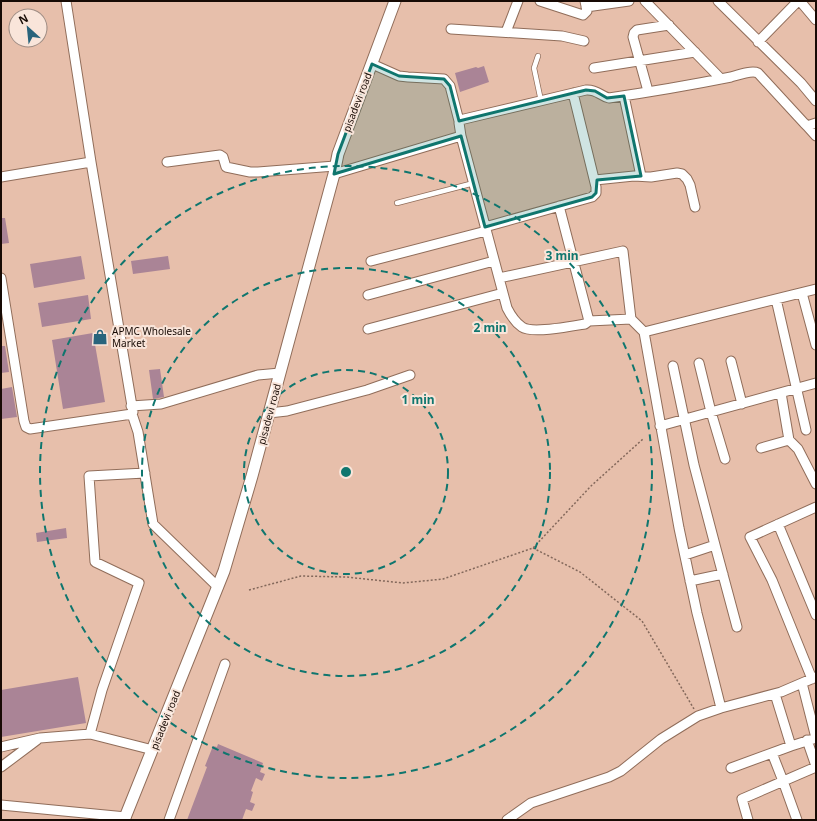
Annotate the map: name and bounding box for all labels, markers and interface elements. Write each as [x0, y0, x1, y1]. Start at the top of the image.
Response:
north arrow [8, 8, 48, 48]
text: N [16, 10, 31, 27]
street label: pisadevi road [339, 70, 375, 134]
text: 3 min [545, 247, 579, 264]
text: 2 min [473, 319, 507, 336]
place label: APMC Wholesale Market [112, 324, 191, 350]
shop icon: APMC Wholesale Market [91, 328, 109, 346]
street label: pisadevi road [254, 382, 284, 446]
text: 1 min [401, 391, 435, 408]
centre of rings [339, 465, 353, 479]
street label: pisadevi road [147, 688, 183, 752]

